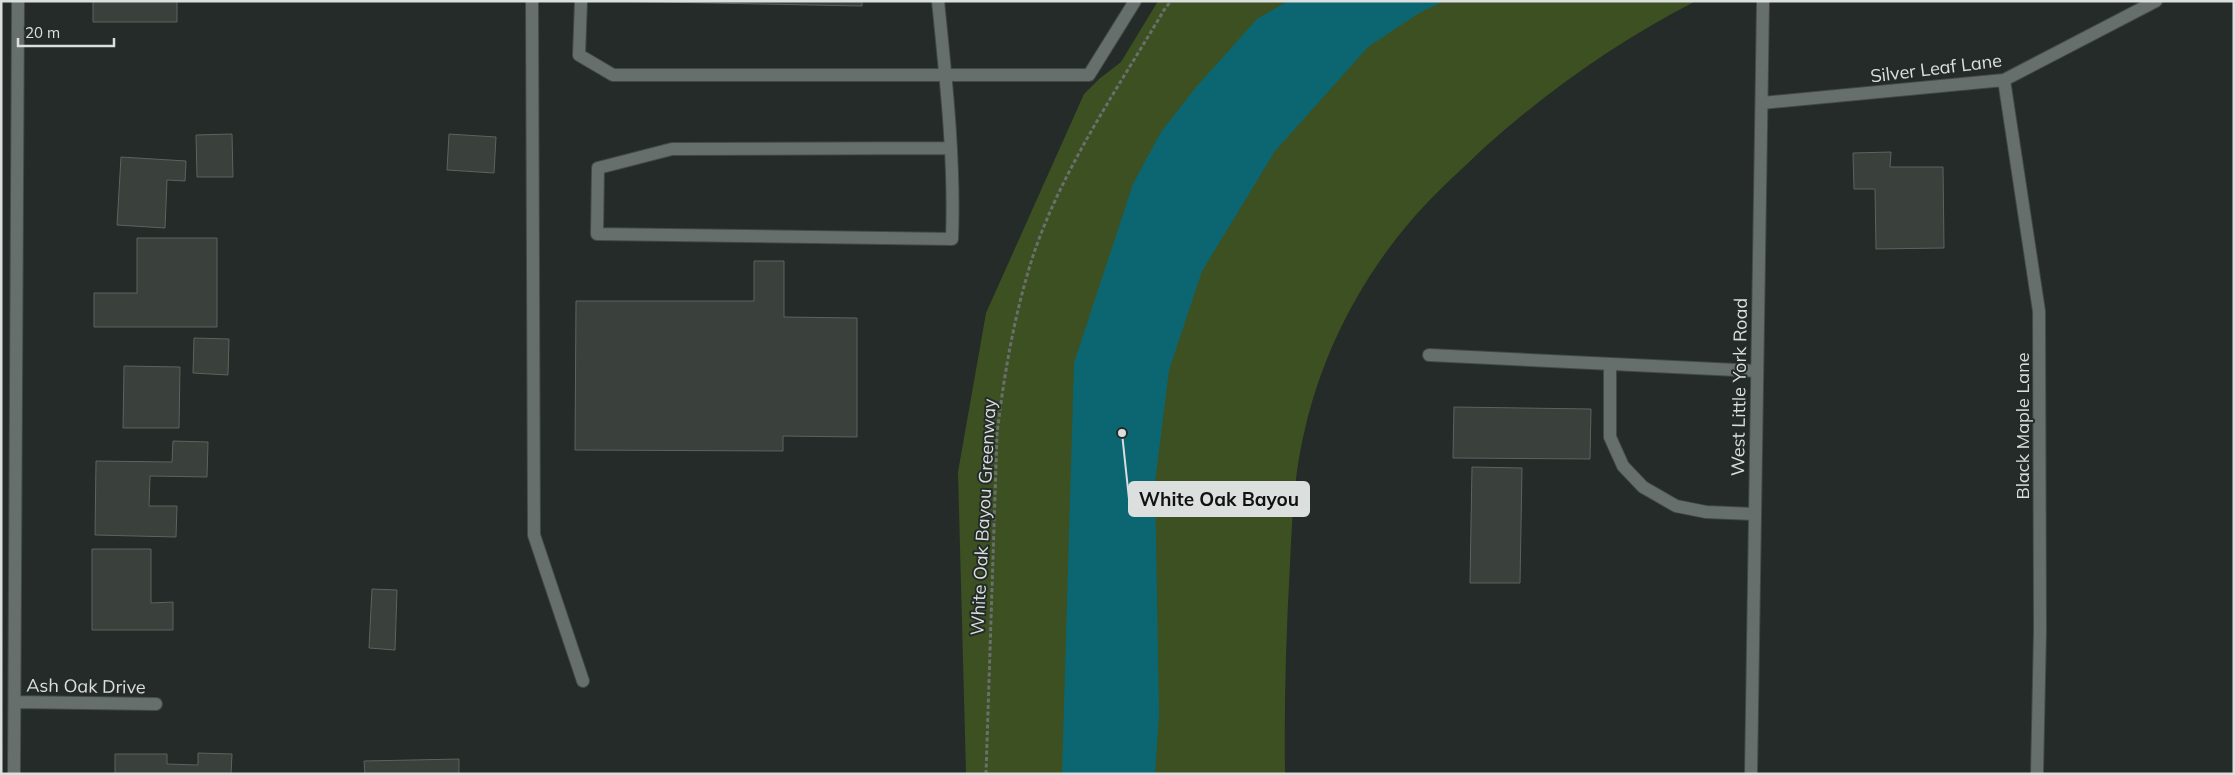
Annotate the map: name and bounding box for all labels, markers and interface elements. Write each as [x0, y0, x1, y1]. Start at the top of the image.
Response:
scale bar [18, 15, 114, 47]
text: 20 m [25, 23, 60, 42]
street label: Silver Leaf Lane [1869, 49, 2003, 87]
street label: West Little York Road [1726, 298, 1752, 476]
street label: Black Maple Lane [2011, 353, 2034, 499]
street label: White Oak Bayou Greenway [965, 397, 1001, 636]
callout: White Oak Bayou [1129, 482, 1309, 516]
text: White Oak Bayou [1139, 487, 1299, 511]
street label: Ash Oak Drive [26, 673, 146, 699]

